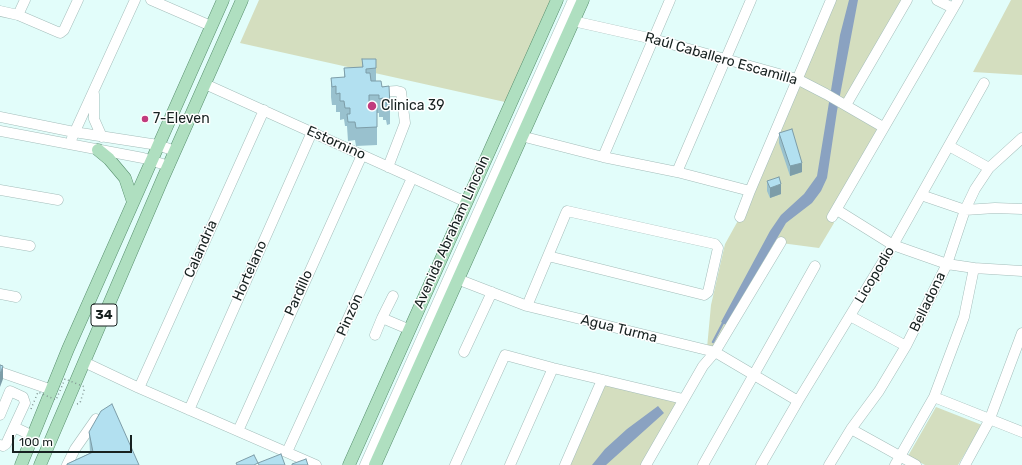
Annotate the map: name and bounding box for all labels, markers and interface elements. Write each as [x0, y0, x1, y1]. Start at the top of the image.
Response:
street label: Raúl Caballero Escamilla [643, 29, 799, 89]
place label: Clinica 39 [381, 98, 445, 114]
marker: Clinica 39 [366, 100, 378, 112]
place label: 7-Eleven [153, 111, 210, 127]
marker: 7-Eleven [140, 114, 150, 124]
street label: Estornino [304, 123, 368, 163]
street label: Avenida Abraham Lincoln [411, 153, 493, 311]
street label: Calandria [181, 218, 221, 280]
street label: Hortelano [229, 238, 271, 304]
street label: Licopodio [852, 244, 898, 306]
street label: Pardillo [282, 268, 316, 318]
street label: Belladona [906, 269, 950, 335]
street label: Pinzón [333, 291, 367, 339]
road number: 34 [91, 304, 117, 326]
street label: Agua Turma [579, 311, 659, 347]
scale bar [14, 427, 134, 453]
text: 100 m [19, 435, 53, 449]

